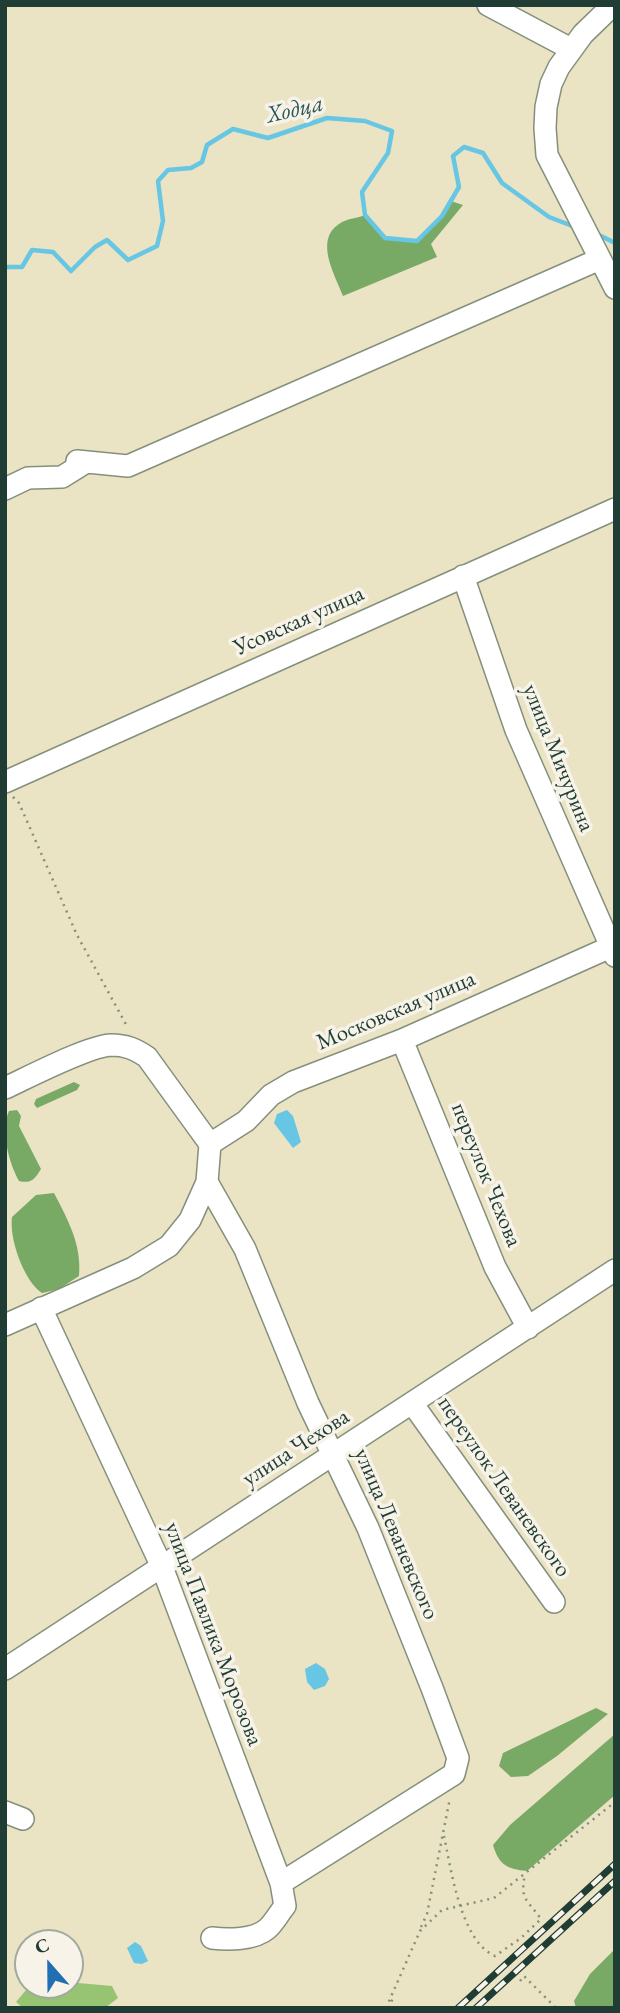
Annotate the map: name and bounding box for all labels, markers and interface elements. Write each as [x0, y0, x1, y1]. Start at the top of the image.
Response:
water label: Ходца [264, 90, 326, 130]
street label: Усовская улица [230, 580, 368, 662]
street label: улица Мичурина [516, 680, 600, 836]
street label: Московская улица [312, 965, 480, 1057]
street label: переулок Чехова [445, 1099, 527, 1251]
street label: переулок Леваневского [431, 1391, 577, 1583]
street label: улица Чехова [237, 1403, 355, 1493]
street label: улица Леваневского [347, 1444, 445, 1624]
street label: улица Павлика Морозова [158, 1518, 268, 1750]
north arrow [14, 1929, 84, 1999]
text: С [31, 1932, 53, 1960]

